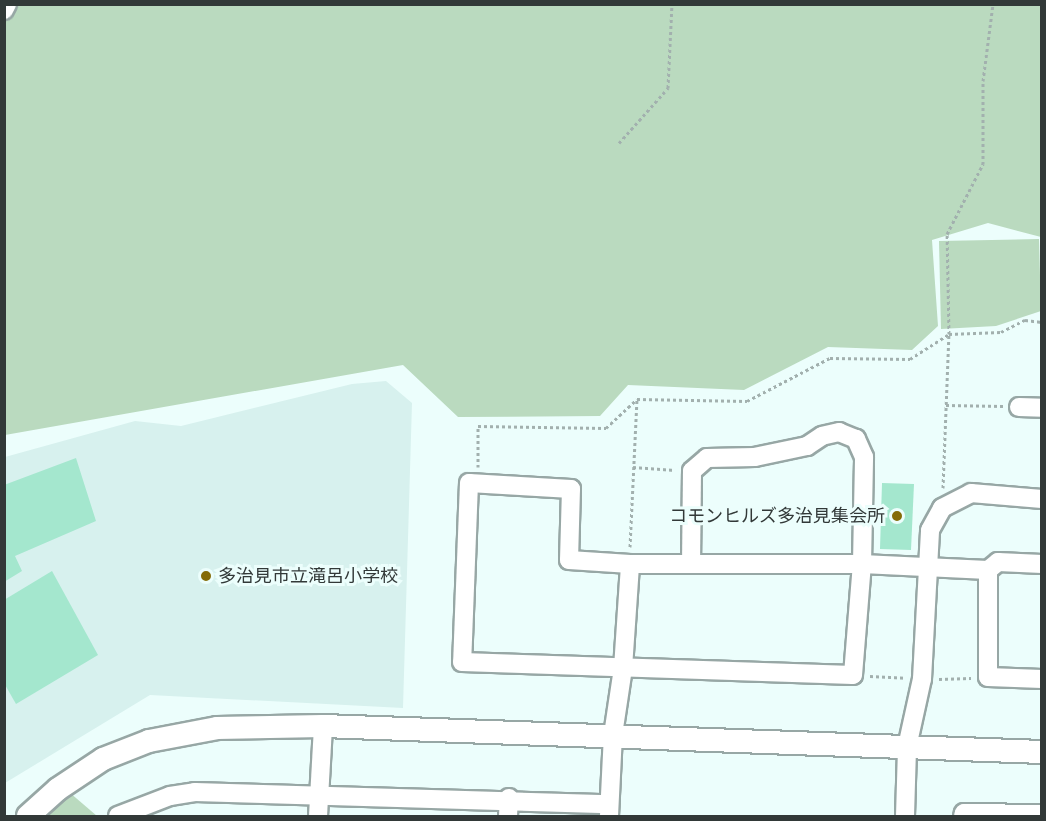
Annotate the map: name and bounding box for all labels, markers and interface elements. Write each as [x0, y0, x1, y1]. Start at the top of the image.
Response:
place label: コモンヒルズ多治見集会所 [669, 505, 885, 527]
marker: コモンヒルズ多治見集会所 [890, 509, 904, 523]
place label: 多治見市立滝呂小学校 [218, 565, 398, 587]
marker: 多治見市立滝呂小学校 [199, 569, 213, 583]

